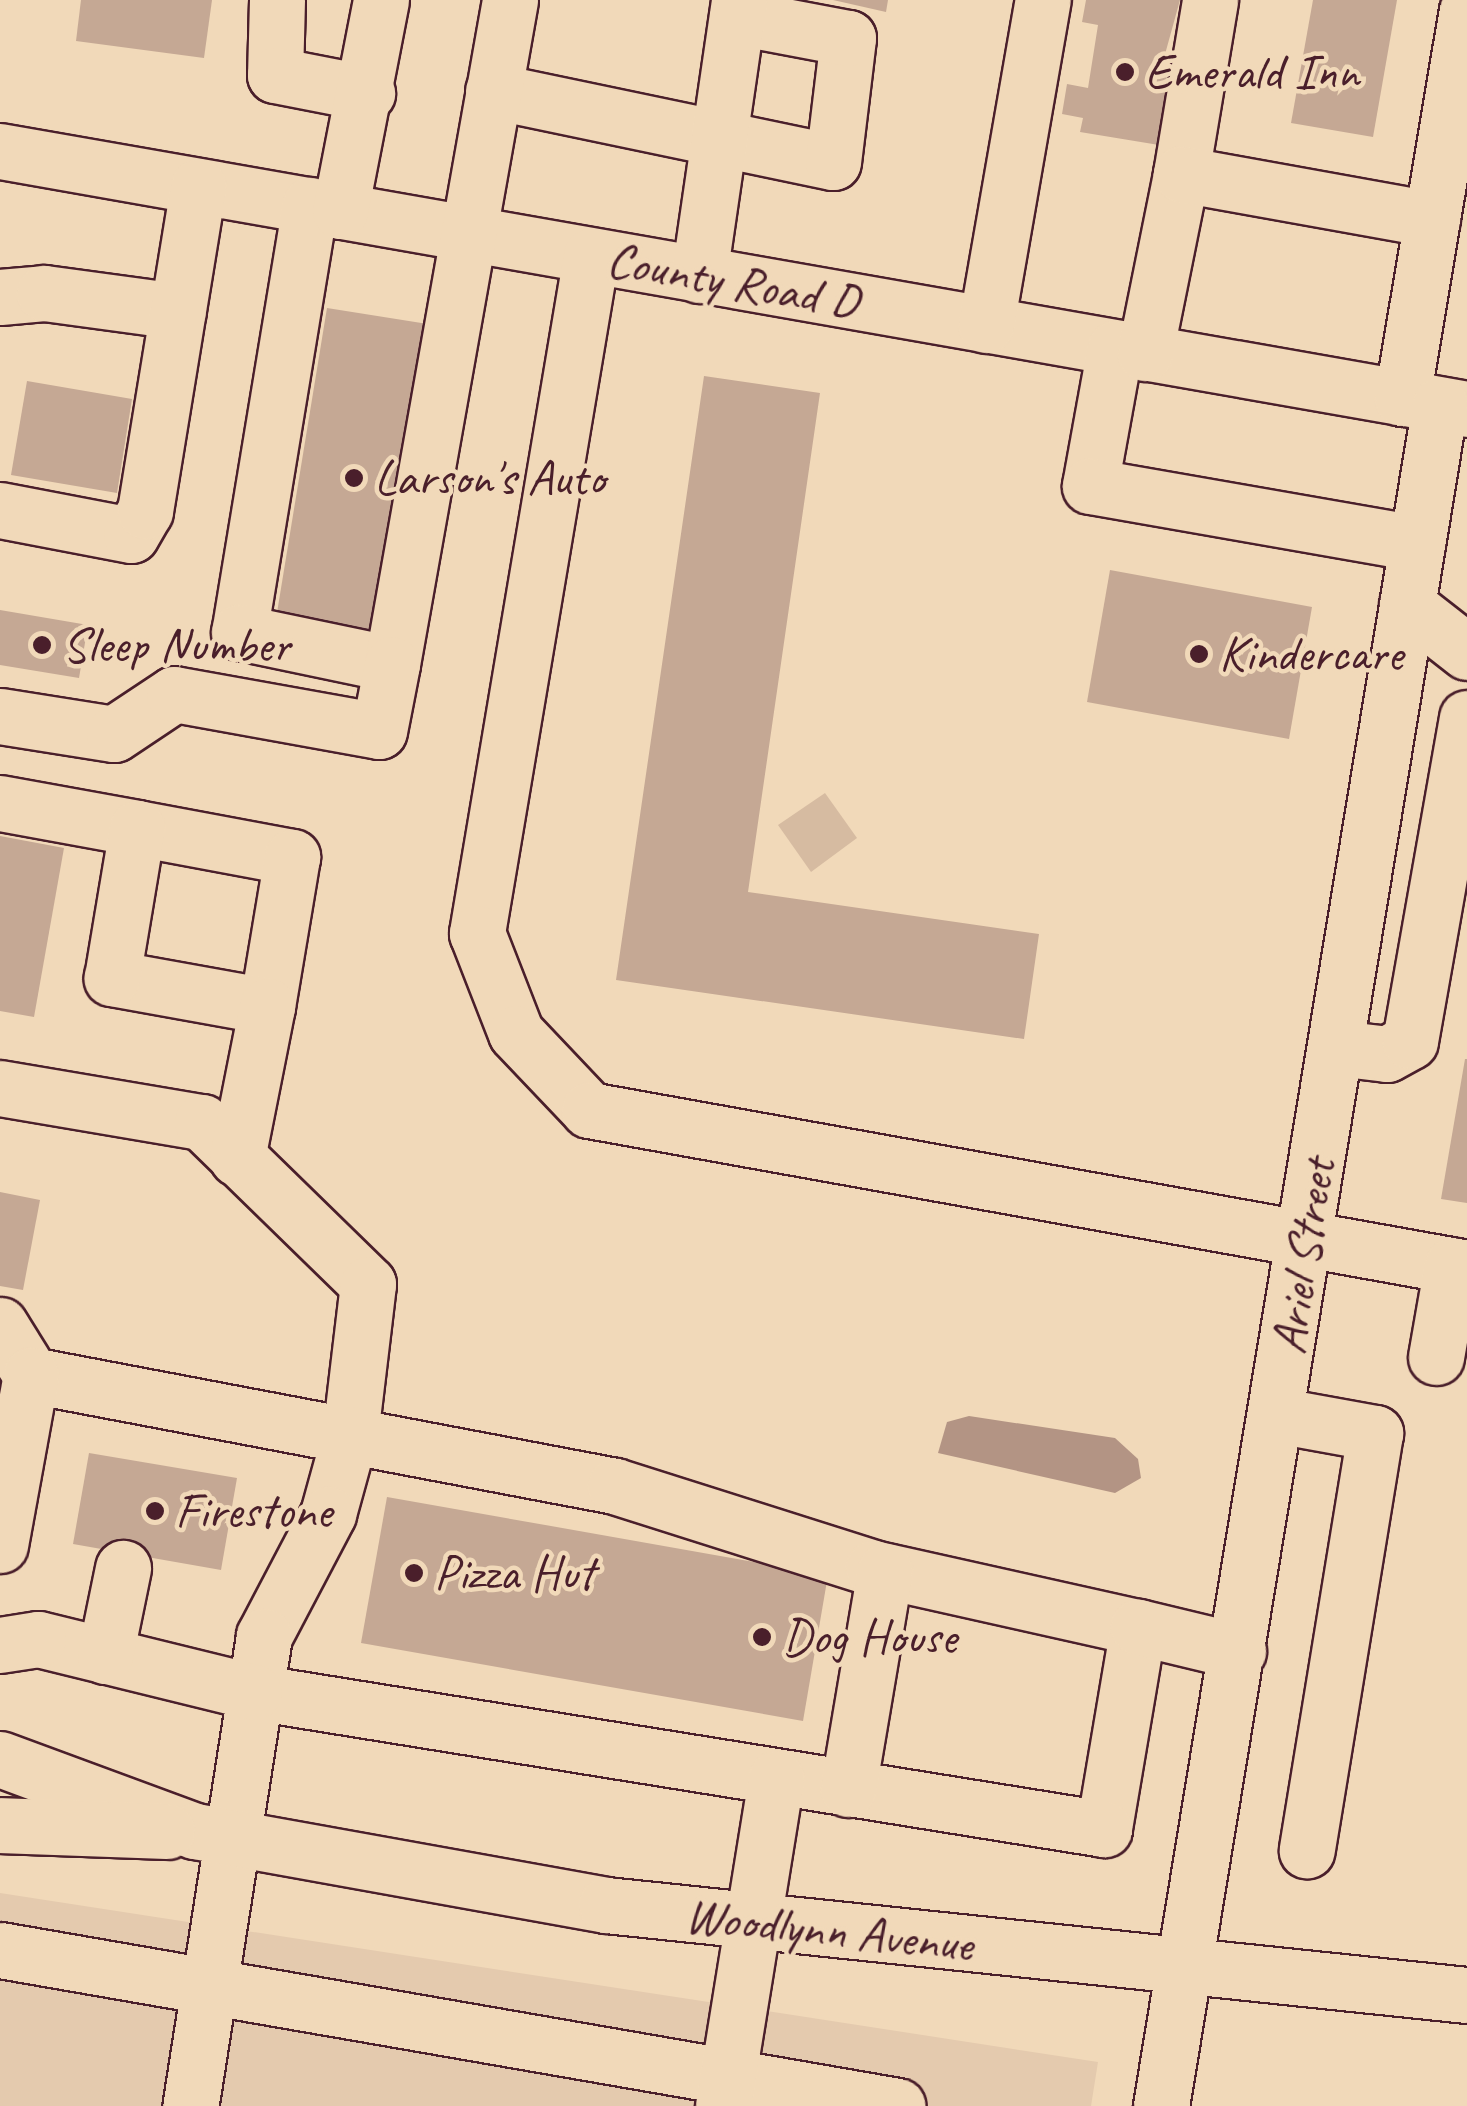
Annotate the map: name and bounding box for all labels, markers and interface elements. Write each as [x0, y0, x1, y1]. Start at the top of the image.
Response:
place label: Emerald Inn [1145, 42, 1358, 102]
marker: Emerald Inn [1114, 61, 1136, 83]
street label: County Road D [603, 230, 863, 332]
place label: Larson's Auto [374, 448, 605, 508]
marker: Larson's Auto [343, 467, 365, 489]
place label: Sleep Number [62, 615, 292, 675]
place label: Kindercare [1219, 624, 1403, 684]
marker: Sleep Number [31, 634, 53, 656]
marker: Kindercare [1188, 643, 1210, 665]
street label: Ariel Street [1258, 1154, 1348, 1358]
place label: Firestone [175, 1481, 332, 1541]
marker: Firestone [144, 1500, 166, 1522]
place label: Pizza Hut [434, 1543, 594, 1603]
marker: Pizza Hut [403, 1562, 425, 1584]
place label: Dog House [782, 1607, 956, 1667]
marker: Dog House [751, 1626, 773, 1648]
street label: Woodlynn Avenue [682, 1885, 976, 1975]

